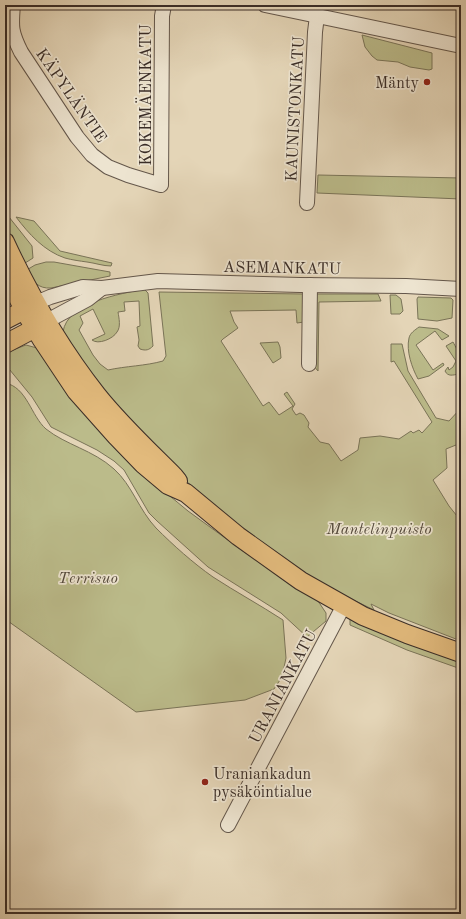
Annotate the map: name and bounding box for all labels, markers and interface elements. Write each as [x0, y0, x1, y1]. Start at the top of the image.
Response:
street label: KOKEMÄENKATU [135, 24, 155, 166]
street label: KAUNISTONKATU [284, 35, 308, 182]
street label: KÄPYLÄNTIE [32, 44, 112, 146]
place label: Mänty [375, 76, 420, 92]
marker: Mänty [422, 77, 432, 87]
street label: ASEMANKATU [223, 260, 342, 278]
park label: Mantelinpuisto [325, 522, 432, 538]
park label: Terrisuo [58, 571, 118, 587]
street label: URANIANKATU [247, 627, 321, 746]
place label: Uraniankadun pysäköintialue [213, 767, 312, 801]
marker: Uraniankadun pysäköintialue [200, 777, 210, 787]

